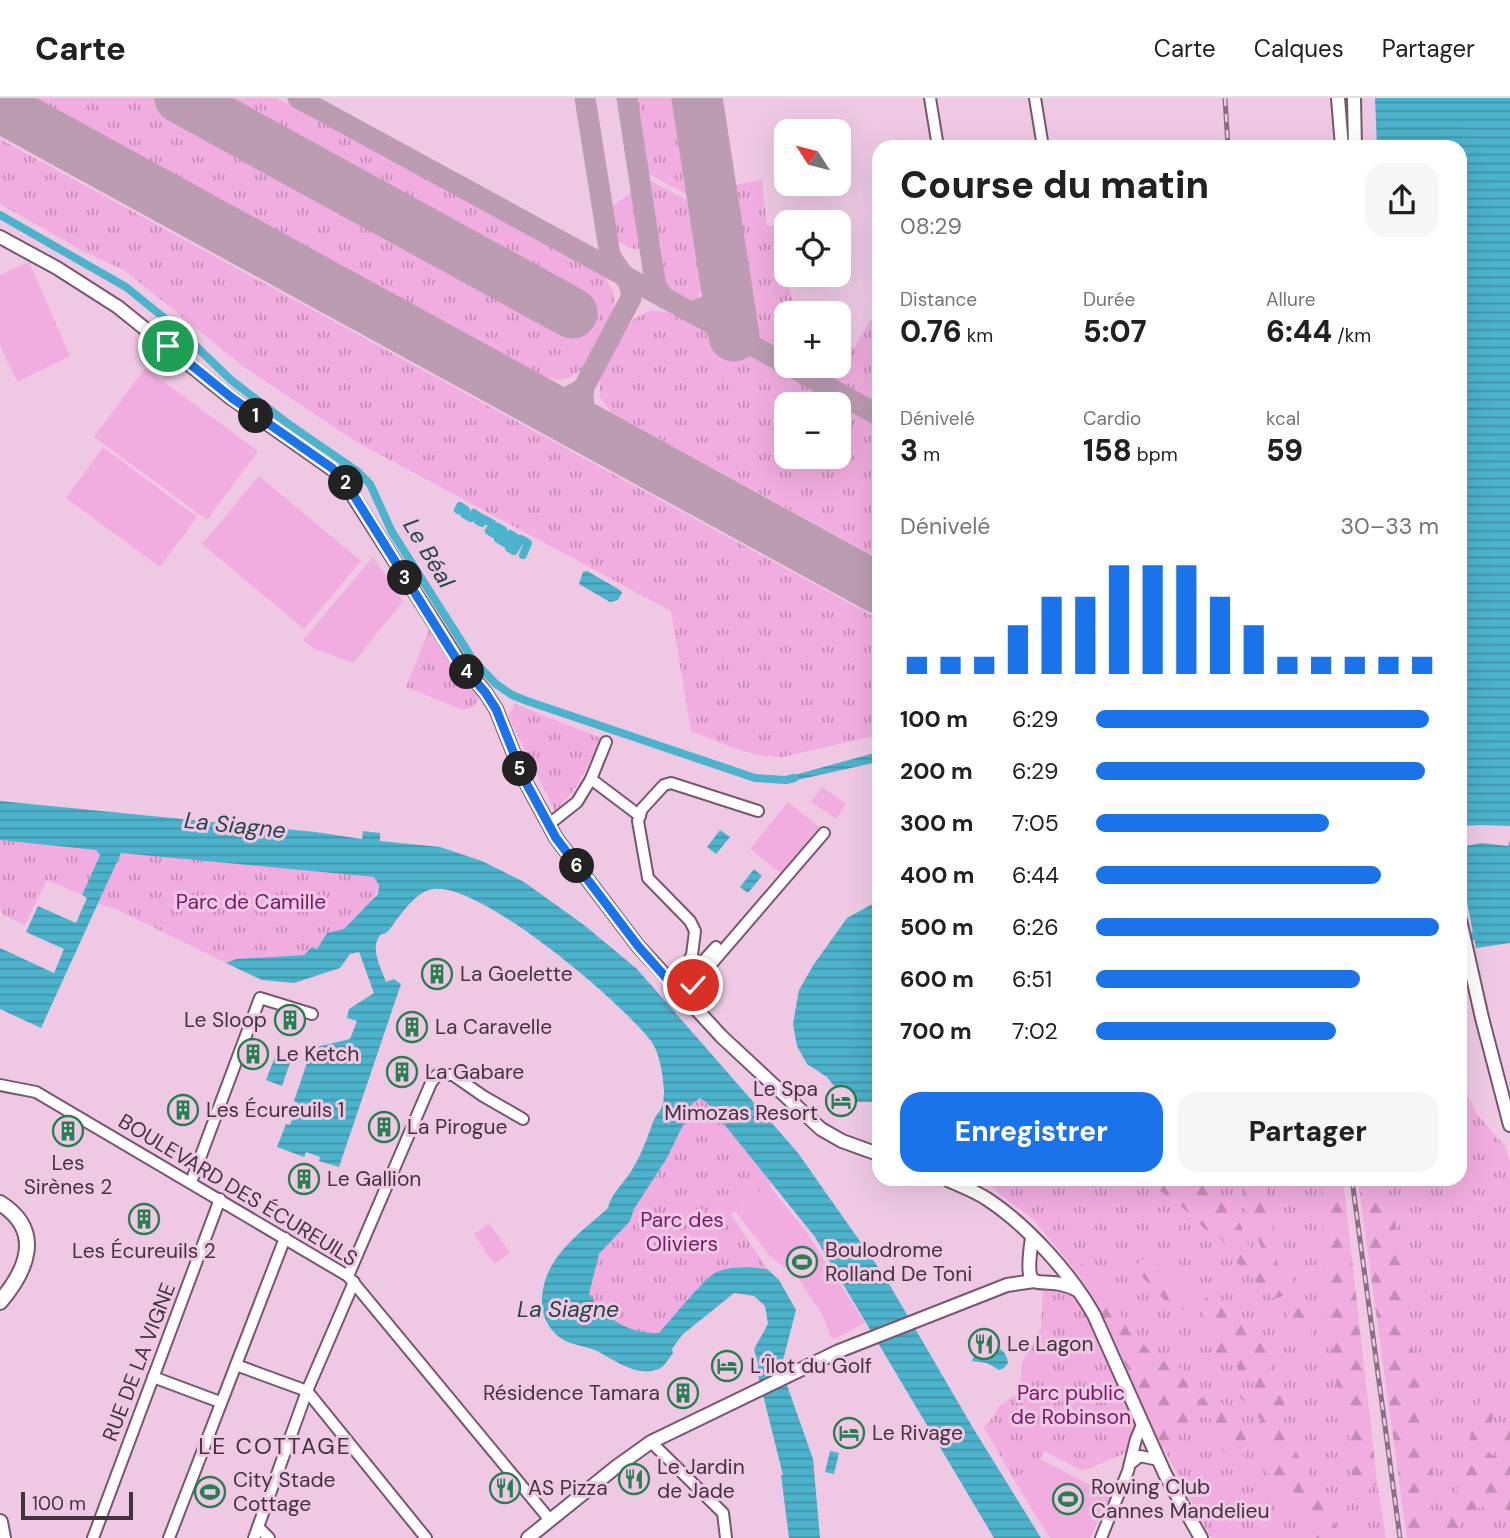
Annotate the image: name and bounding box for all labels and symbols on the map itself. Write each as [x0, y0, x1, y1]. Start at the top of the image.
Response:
north arrow [774, 119, 850, 196]
pin [138, 316, 198, 376]
pin: 1 [238, 398, 274, 434]
pin: 2 [328, 466, 364, 500]
water label: Le Béal [397, 513, 462, 594]
pin: 3 [388, 560, 422, 596]
pin: 4 [449, 654, 484, 690]
pin: 5 [503, 752, 538, 786]
water label: La Siagne [183, 805, 287, 845]
pin: 6 [560, 848, 594, 884]
park label: Parc de Camille [176, 888, 326, 916]
pin [663, 955, 723, 1015]
building icon: La Goelette [420, 957, 454, 991]
place label: La Goelette [460, 960, 573, 988]
building icon: Le Sloop [273, 1003, 307, 1037]
place label: Le Sloop [184, 1006, 267, 1034]
building icon: La Caravelle [395, 1010, 429, 1044]
place label: La Caravelle [435, 1013, 552, 1041]
building icon: Le Ketch [236, 1037, 270, 1071]
place label: Le Ketch [276, 1040, 359, 1068]
building icon: La Gabare [385, 1055, 419, 1089]
place label: La Gabare [425, 1058, 524, 1086]
place label: Le Spa Mimozas Resort [664, 1075, 818, 1127]
hotel icon: Le Spa Mimozas Resort [824, 1084, 858, 1118]
building icon: Les Écureuils 1 [166, 1093, 200, 1127]
place label: Les Écureuils 1 [206, 1096, 344, 1124]
street label: BOULEVARD DES ÉCUREUILS [113, 1107, 363, 1273]
building icon: La Pirogue [367, 1110, 401, 1144]
place label: La Pirogue [407, 1113, 507, 1141]
building icon: Les Sirènes 2 [51, 1114, 85, 1148]
place label: Les Sirènes 2 [24, 1149, 112, 1201]
building icon: Le Gallion [287, 1162, 321, 1196]
place label: Le Gallion [327, 1165, 421, 1193]
building icon: Les Écureuils 2 [127, 1202, 161, 1236]
park label: Parc des Oliviers [640, 1206, 724, 1258]
place label: Boulodrome Rolland De Toni [825, 1236, 972, 1288]
place label: Les Écureuils 2 [72, 1237, 216, 1265]
sports icon: Boulodrome Rolland De Toni [785, 1245, 819, 1279]
street label: RUE DE LA VIGNE [96, 1279, 182, 1445]
water label: La Siagne [517, 1294, 619, 1324]
restaurant icon: Le Lagon [967, 1327, 1001, 1361]
place label: Le Lagon [1007, 1330, 1093, 1358]
hotel icon: L’Îlot du Golf [710, 1349, 744, 1383]
place label: L’Îlot du Golf [750, 1352, 872, 1380]
building icon: Résidence Tamara [666, 1376, 700, 1410]
place label: Résidence Tamara [483, 1379, 660, 1407]
park label: Parc public de Robinson [1011, 1379, 1131, 1431]
hotel icon: Le Rivage [832, 1416, 866, 1450]
place label: Le Rivage [872, 1419, 963, 1447]
district label: LE COTTAGE [198, 1431, 352, 1461]
place label: Le Jardin de Jade [657, 1453, 745, 1505]
restaurant icon: Le Jardin de Jade [617, 1462, 651, 1496]
place label: City Stade Cottage [233, 1466, 336, 1518]
restaurant icon: AS Pizza [488, 1471, 522, 1505]
place label: Rowing Club Cannes Mandelieu [1091, 1473, 1270, 1525]
place label: AS Pizza [528, 1474, 608, 1502]
sports icon: City Stade Cottage [193, 1475, 227, 1509]
sports icon: Rowing Club Cannes Mandelieu [1051, 1482, 1085, 1516]
scale bar [21, 1489, 133, 1521]

